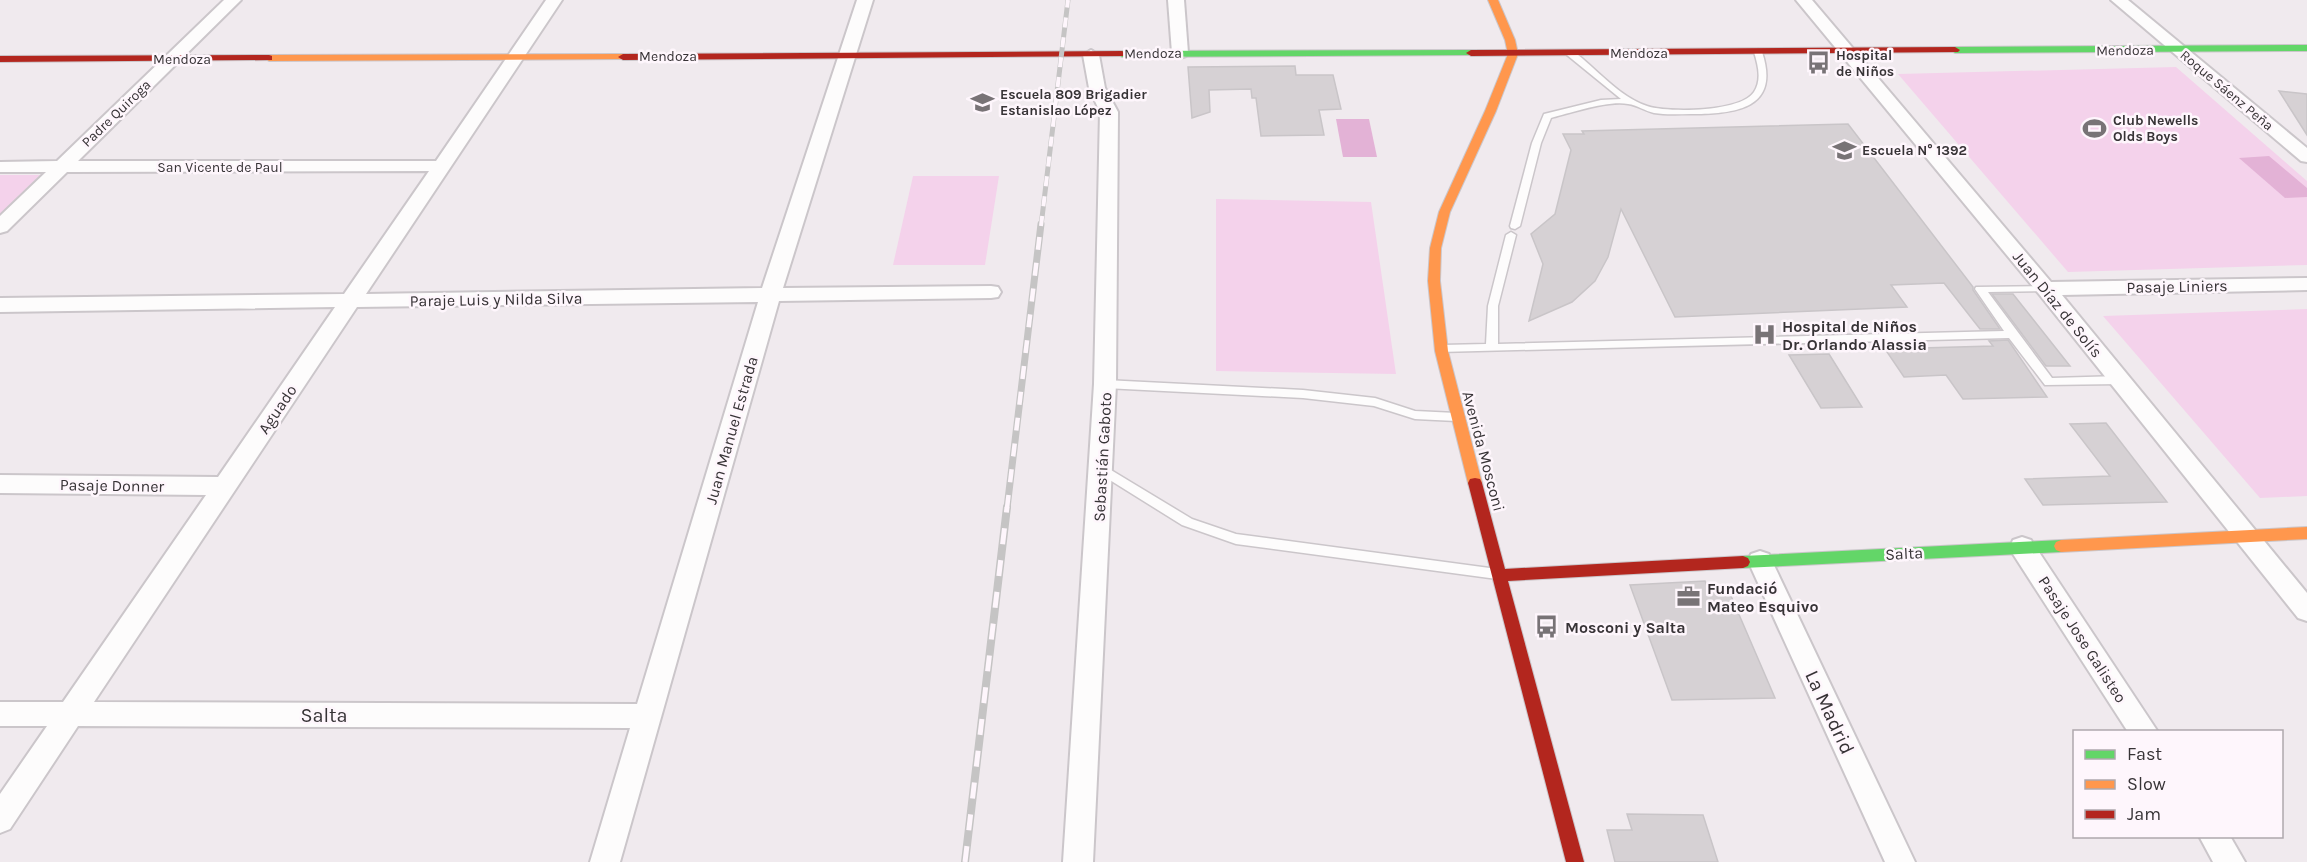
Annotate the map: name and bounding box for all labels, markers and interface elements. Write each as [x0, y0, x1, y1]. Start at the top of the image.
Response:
street label: Mendoza [2096, 41, 2154, 60]
street label: Mendoza [1124, 44, 1182, 63]
street label: Mendoza [1610, 45, 1668, 62]
street label: Roque Sáenz Peña [2177, 46, 2277, 134]
place label: Hospital de Niños [1836, 47, 1894, 80]
street label: Mendoza [639, 48, 697, 65]
bus stop icon: Hospital de Niños [1805, 50, 1831, 76]
street label: Mendoza [153, 51, 211, 68]
street label: Padre Quiroga [78, 76, 154, 151]
place label: Escuela 809 Brigadier Estanislao López [1000, 86, 1147, 119]
school or university icon: Escuela 809 Brigadier Estanislao López [969, 89, 995, 115]
place label: Club Newells Olds Boys [2113, 112, 2198, 145]
sports icon: Club Newells Olds Boys [2082, 115, 2108, 141]
school or university icon: Escuela N° 1392 [1831, 137, 1857, 163]
place label: Escuela N° 1392 [1862, 142, 1967, 159]
street label: San Vicente de Paul [157, 159, 283, 176]
street label: Juan Díaz de Solís [2009, 247, 2106, 361]
street label: Pasaje Liniers [2126, 276, 2228, 297]
street label: Paraje Luis y Nilda Silva [409, 288, 583, 311]
place label: Hospital de Niños Dr. Orlando Alassia [1782, 317, 1927, 354]
hospital icon: Hospital de Niños Dr. Orlando Alassia [1751, 322, 1777, 348]
street label: Juan Manuel Estrada [701, 354, 762, 506]
street label: Aguado [254, 381, 301, 437]
street label: Avenida Mosconi [1458, 389, 1509, 513]
street label: Sebastián Gaboto [1090, 392, 1115, 522]
street label: Pasaje Donner [60, 475, 165, 496]
street label: Salta [1885, 543, 1923, 564]
street label: Pasaje Jose Galisteo [2035, 572, 2131, 706]
place label: Fundació Mateo Esquivo [1707, 579, 1818, 616]
office icon: Fundació Mateo Esquivo [1676, 584, 1702, 610]
bus stop icon: Mosconi y Salta [1534, 614, 1560, 640]
place label: Mosconi y Salta [1565, 618, 1686, 637]
street label: La Madrid [1800, 667, 1859, 758]
street label: Salta [300, 704, 348, 727]
legend [2073, 730, 2283, 838]
text: Fast [2127, 743, 2162, 765]
text: Slow [2127, 773, 2166, 795]
text: Jam [2127, 803, 2161, 825]

